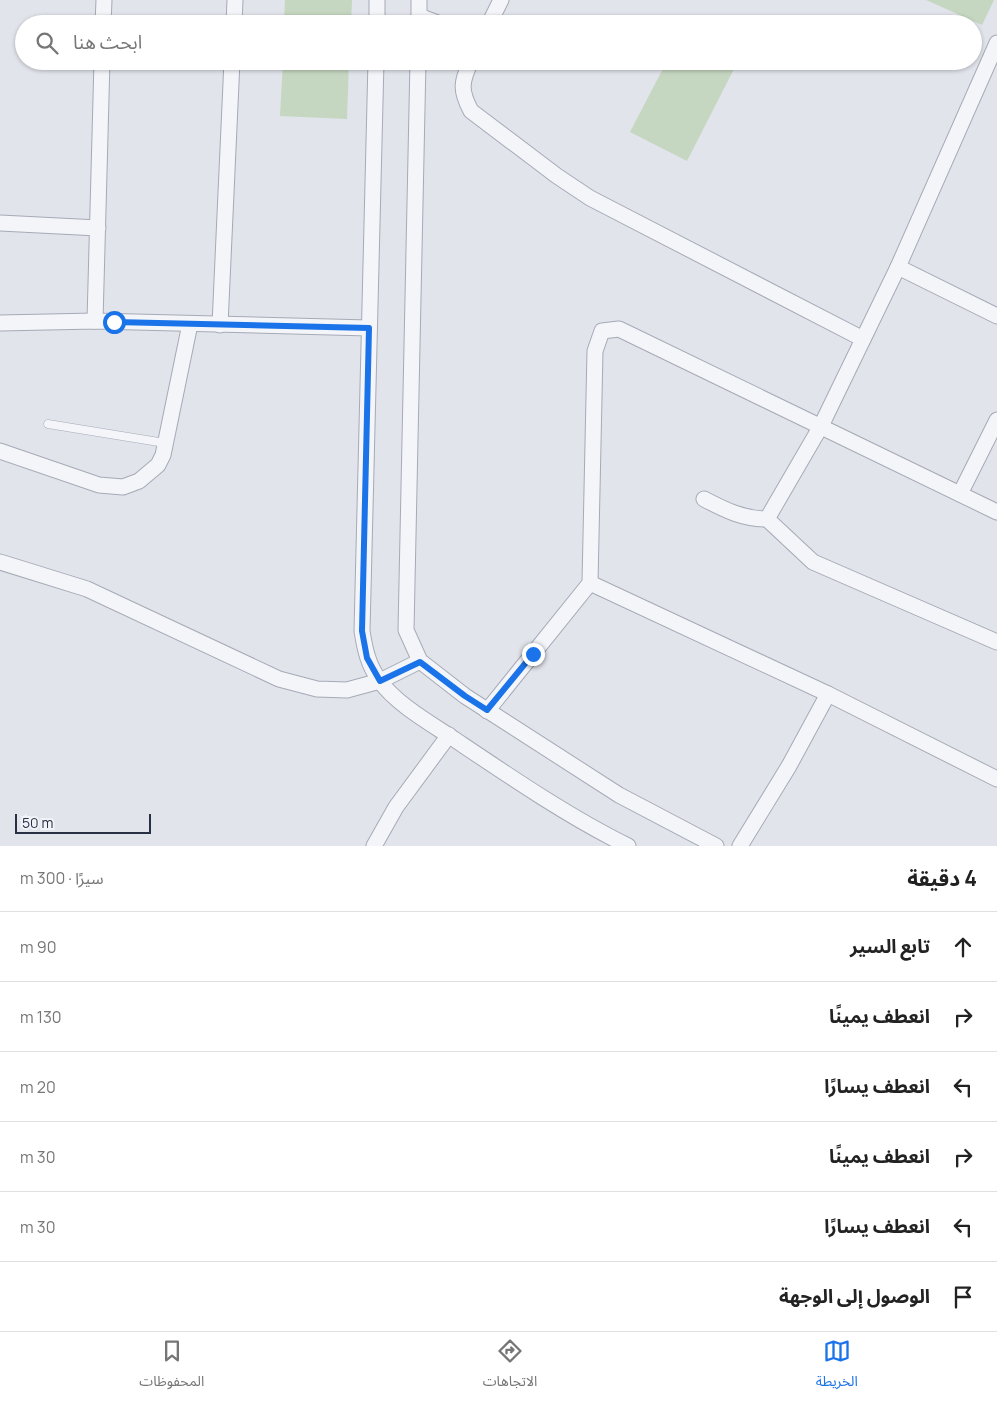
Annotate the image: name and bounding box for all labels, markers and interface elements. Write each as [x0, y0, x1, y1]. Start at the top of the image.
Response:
search box [15, 15, 982, 70]
icon: search [33, 29, 61, 57]
text: ابحث هنا [73, 29, 142, 55]
route start [103, 311, 126, 334]
route end [522, 643, 545, 666]
scale bar [15, 811, 151, 834]
text: 50 m [22, 813, 53, 832]
text: 4 دقيقة [907, 864, 977, 892]
text: سيرًا · 300 m [20, 867, 103, 889]
text: تابع السير [850, 933, 930, 959]
icon: ahead [949, 933, 977, 961]
text: 90 m [20, 936, 56, 958]
text: انعطف يمينًا [829, 1003, 930, 1029]
icon: right [949, 1003, 977, 1031]
text: 130 m [20, 1006, 62, 1028]
text: انعطف يسارًا [824, 1073, 930, 1099]
icon: left [949, 1073, 977, 1101]
text: 20 m [20, 1076, 56, 1098]
text: انعطف يمينًا [829, 1143, 930, 1169]
icon: right [949, 1143, 977, 1171]
text: 30 m [20, 1146, 55, 1168]
text: انعطف يسارًا [824, 1213, 930, 1239]
icon: left [949, 1213, 977, 1241]
text: 30 m [20, 1216, 55, 1238]
text: الوصول إلى الوجهة [779, 1283, 930, 1309]
icon: arrive [949, 1283, 977, 1311]
tab: المحفوظات [139, 1337, 204, 1396]
tab: الاتجاهات [483, 1337, 537, 1396]
tab: الخريطة [816, 1337, 858, 1396]

